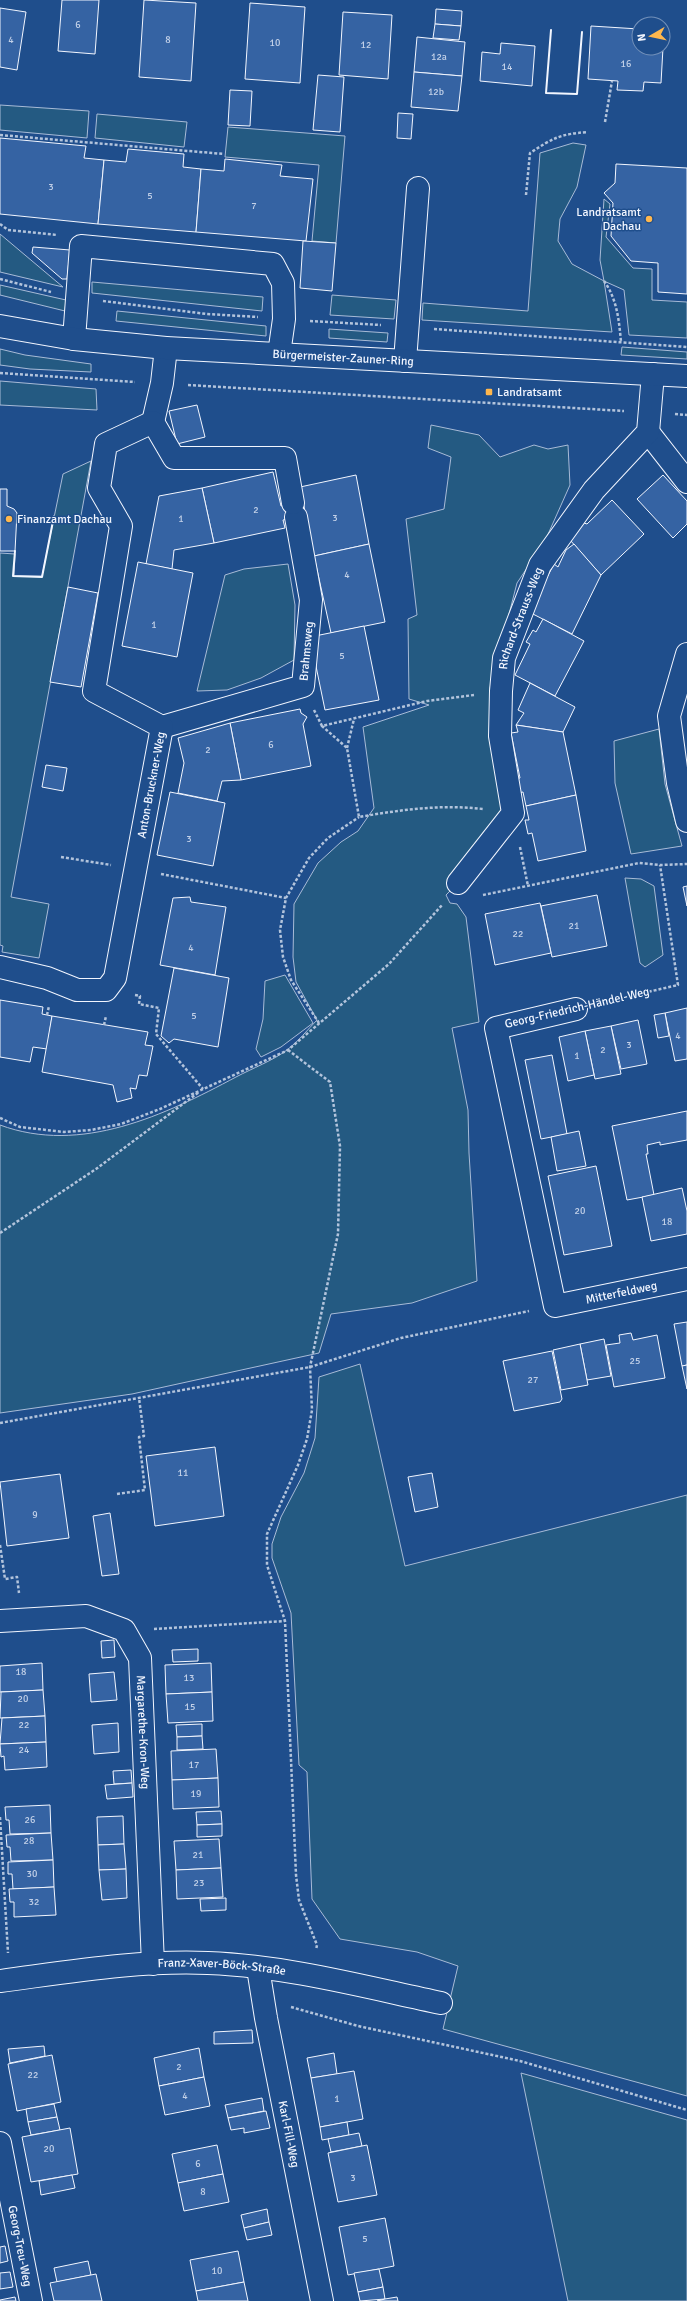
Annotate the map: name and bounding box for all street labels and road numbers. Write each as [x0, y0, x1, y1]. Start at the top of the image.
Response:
street label: Bürgermeister-Zauner-Ring [272, 346, 414, 369]
street label: Richard-Strauss-Weg [495, 565, 546, 670]
street label: Brahmsweg [296, 621, 316, 681]
street label: Anton-Bruckner-Weg [134, 730, 168, 839]
street label: Georg-Friedrich-Händel-Weg [503, 984, 651, 1032]
street label: Mitterfeldweg [584, 1278, 658, 1307]
street label: Margarethe-Kron-Weg [133, 1675, 153, 1789]
street label: Franz-Xaver-Böck-Straße [157, 1955, 287, 1978]
street label: Karl-Fill-Weg [275, 2099, 303, 2169]
street label: Georg-Treu-Weg [5, 2204, 36, 2288]

